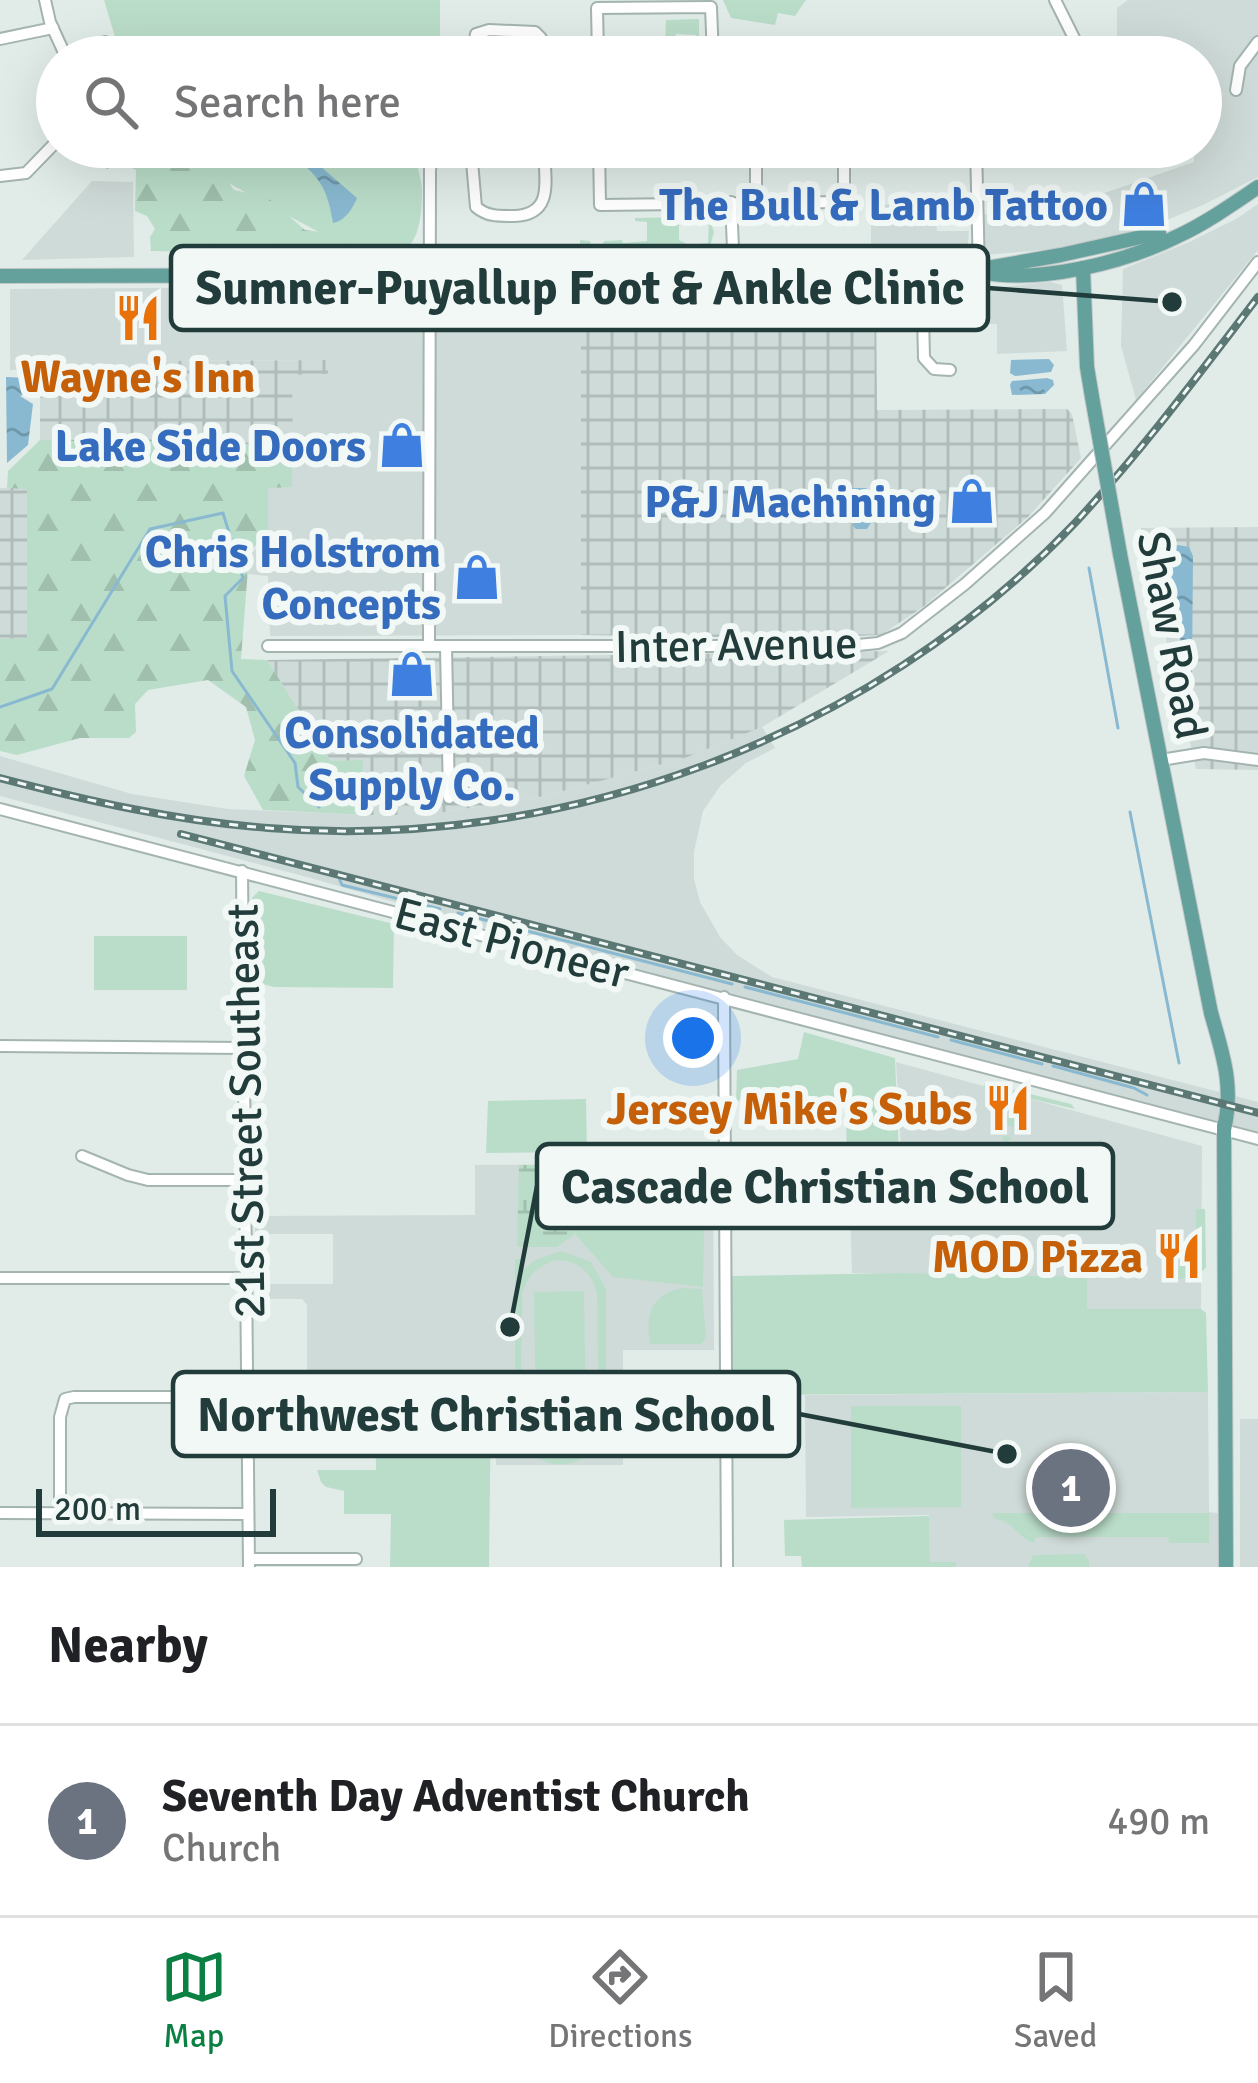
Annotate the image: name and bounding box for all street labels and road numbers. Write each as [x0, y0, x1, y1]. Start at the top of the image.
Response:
street label: Shaw Road [1124, 527, 1219, 744]
street label: Inter Avenue [614, 616, 858, 675]
street label: East Pioneer [388, 886, 635, 1001]
street label: 21st Street Southeast [215, 903, 278, 1319]

